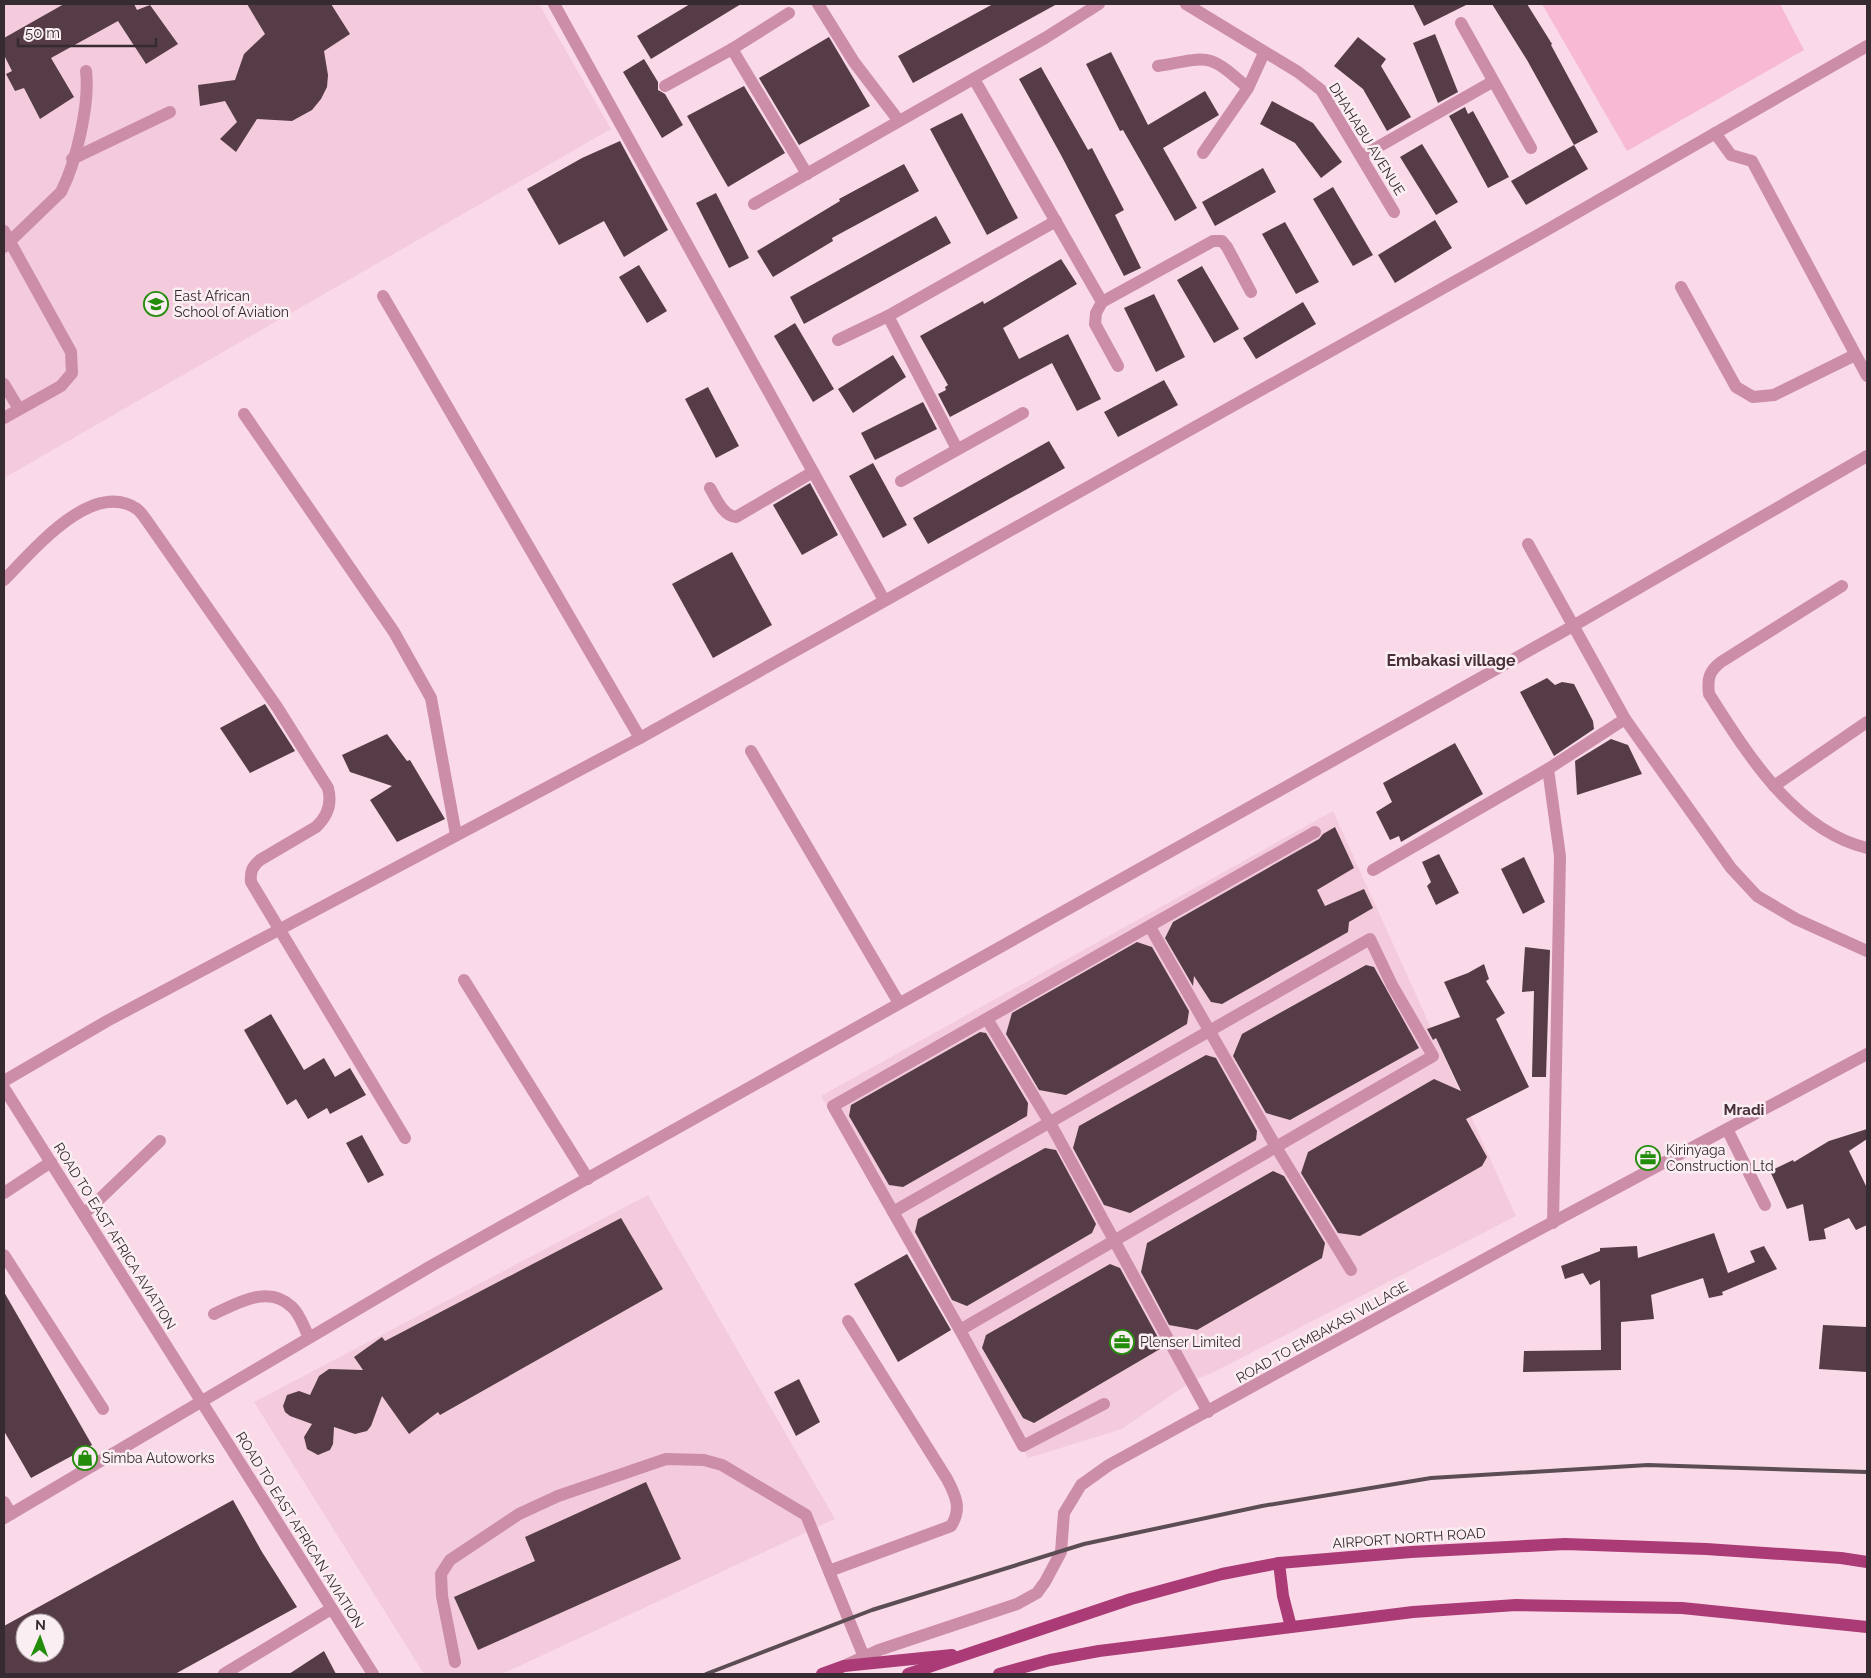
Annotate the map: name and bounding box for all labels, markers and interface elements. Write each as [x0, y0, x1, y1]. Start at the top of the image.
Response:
scale bar [18, 15, 155, 47]
text: 50 m [25, 24, 60, 42]
street label: DHAHABU AVENUE [1326, 80, 1408, 198]
place label: East African School of Aviation [174, 288, 289, 320]
school or university icon: East African School of Aviation [143, 291, 169, 317]
district label: Embakasi village [1386, 651, 1516, 670]
district label: Mradi [1724, 1101, 1764, 1119]
street label: ROAD TO EAST AFRICA AVIATION [51, 1140, 179, 1332]
place label: Kirinyaga Construction Ltd [1666, 1142, 1774, 1174]
office icon: Kirinyaga Construction Ltd [1635, 1145, 1661, 1171]
street label: ROAD TO EMBAKASI VILLAGE [1233, 1278, 1411, 1386]
office icon: Plenser Limited [1109, 1329, 1135, 1355]
place label: Plenser Limited [1140, 1334, 1241, 1350]
street label: ROAD TO EAST AFRICAN AVIATION [233, 1429, 367, 1631]
shop icon: Simba Autoworks [72, 1445, 98, 1471]
place label: Simba Autoworks [102, 1450, 215, 1466]
street label: AIRPORT NORTH ROAD [1332, 1525, 1486, 1551]
north arrow [15, 1613, 65, 1663]
text: N [35, 1617, 46, 1633]

